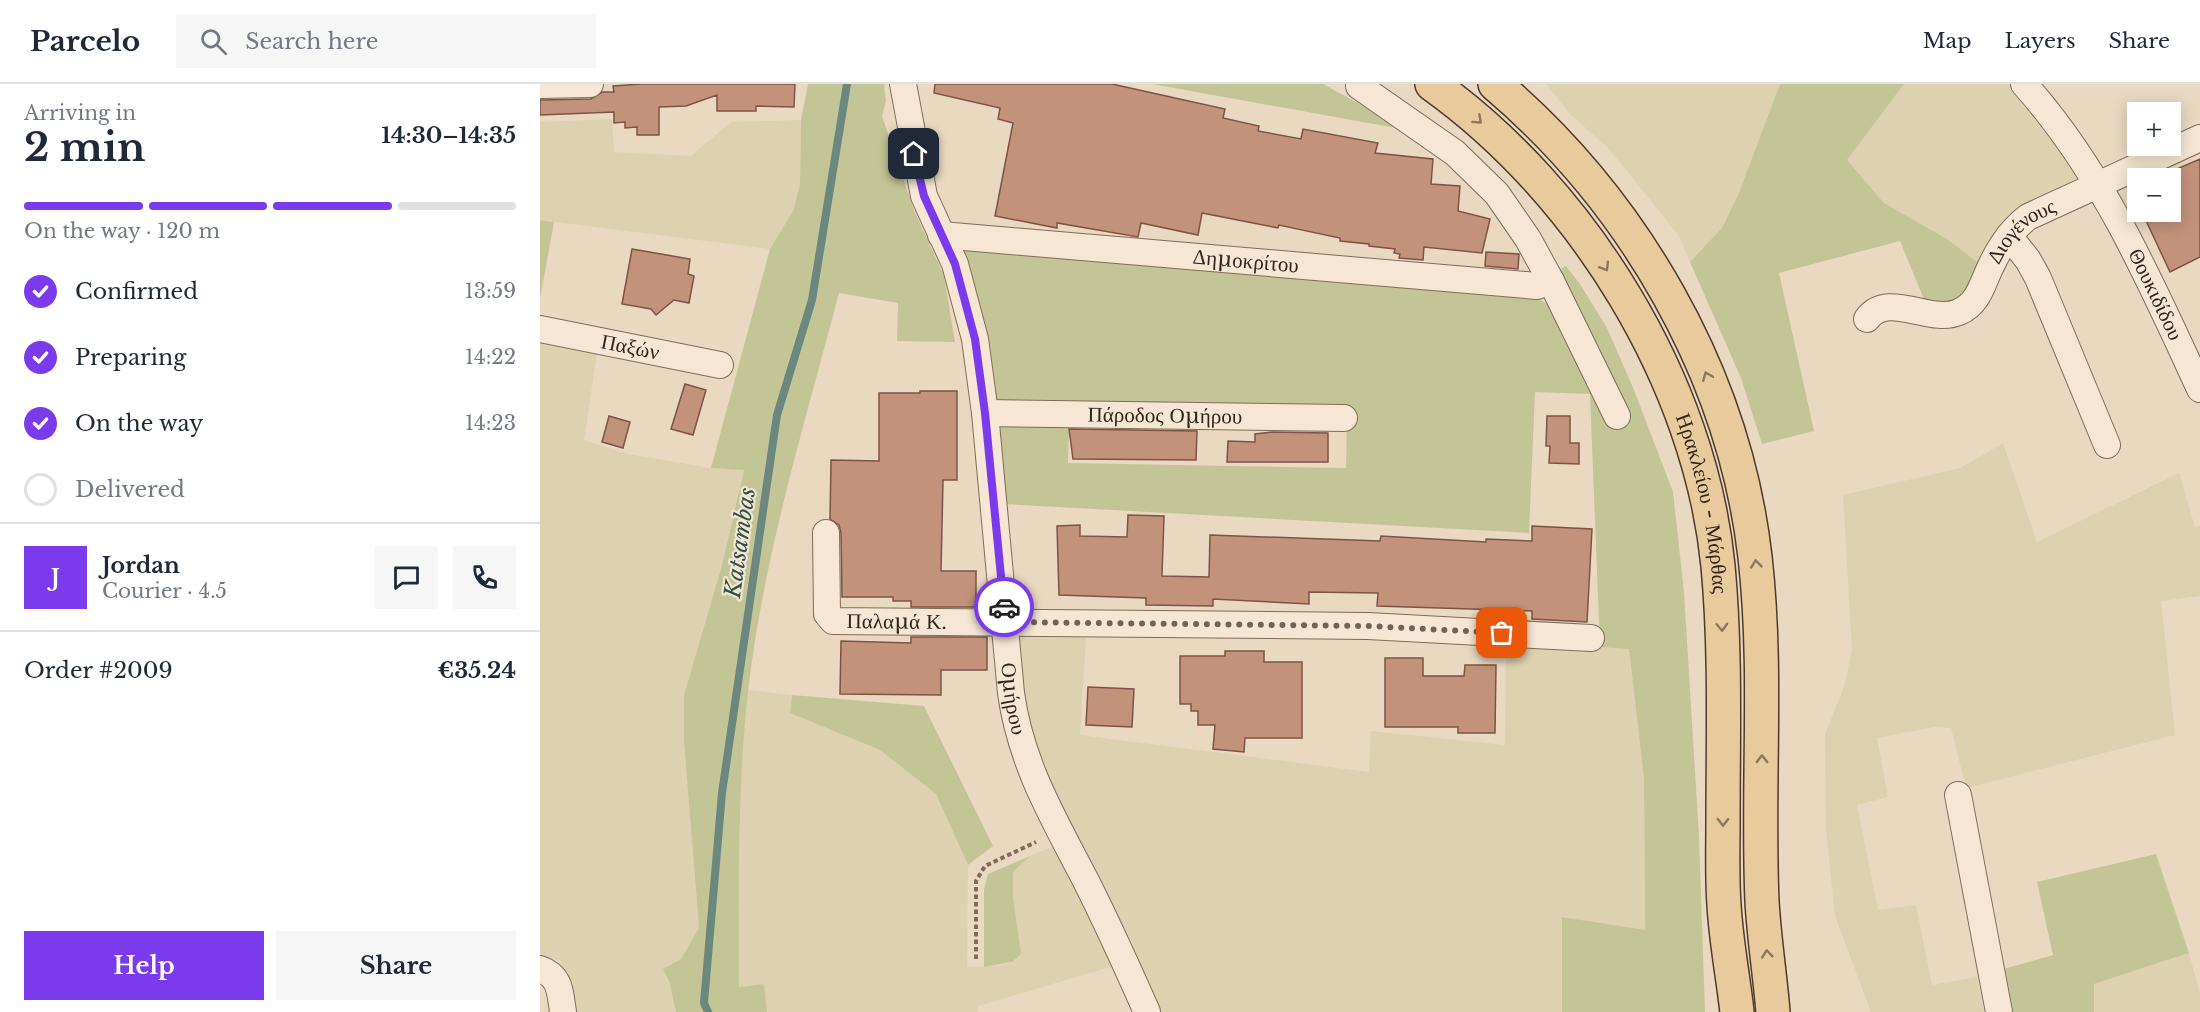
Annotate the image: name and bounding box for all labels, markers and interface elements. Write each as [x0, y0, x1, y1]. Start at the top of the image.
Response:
search box [176, 14, 596, 68]
text: Parcelo [30, 24, 140, 59]
icon: search [197, 25, 230, 58]
text: Search here [245, 28, 378, 55]
text: Map [1923, 28, 1972, 54]
text: Layers [2005, 28, 2076, 54]
text: Share [2109, 28, 2170, 54]
text: Arriving in [24, 101, 136, 125]
map controls [2127, 102, 2181, 222]
button: + [2127, 102, 2181, 156]
one-way arrow [1471, 113, 1482, 124]
text: 14:30–14:35 [381, 122, 516, 149]
text: 2 min [24, 123, 145, 172]
pin [888, 128, 939, 179]
icon: home [897, 137, 930, 170]
button: − [2127, 168, 2181, 222]
street label: Διογένους [1981, 193, 2060, 268]
text: On the way · 120 m [24, 219, 220, 243]
street label: Δημοκρίτου [1192, 244, 1300, 279]
street label: Θουκιδίδου [2122, 244, 2189, 344]
one-way arrow [1598, 261, 1610, 271]
icon: check [24, 275, 57, 308]
text: Confirmed [75, 278, 198, 305]
text: 13:59 [465, 279, 516, 303]
street label: Παξών [599, 329, 662, 366]
icon: check [24, 341, 57, 374]
text: Preparing [75, 344, 186, 371]
text: 14:22 [465, 345, 516, 369]
one-way arrow [1702, 371, 1714, 382]
street label: Πάροδος Ομήρου [1087, 401, 1242, 430]
icon: check [24, 407, 57, 440]
text: On the way [75, 410, 203, 437]
street label: Ηρακλείου - Μάρθας [1670, 410, 1733, 595]
text: 14:23 [465, 411, 516, 435]
text: Delivered [75, 476, 185, 503]
water label: Katsambas [719, 486, 761, 601]
button: chat [375, 546, 438, 609]
button: phone [453, 546, 516, 609]
text: Jordan [102, 552, 180, 579]
one-way arrow [1750, 560, 1763, 569]
text: J [51, 564, 60, 591]
courier [974, 577, 1034, 637]
text: Courier · 4.5 [102, 579, 227, 603]
icon: car [988, 591, 1021, 624]
pin [1476, 607, 1527, 658]
street label: Παλαμά Κ. [846, 608, 947, 635]
icon: bag [1485, 616, 1518, 649]
one-way arrow [1715, 623, 1728, 632]
text: Order #2009 [24, 657, 173, 684]
text: €35.24 [437, 657, 516, 684]
street label: Ομήρου [995, 661, 1032, 738]
one-way arrow [1756, 755, 1768, 764]
one-way arrow [1717, 818, 1729, 827]
button: Help [24, 931, 264, 1000]
button: Share [276, 931, 516, 1000]
one-way arrow [1761, 949, 1774, 958]

